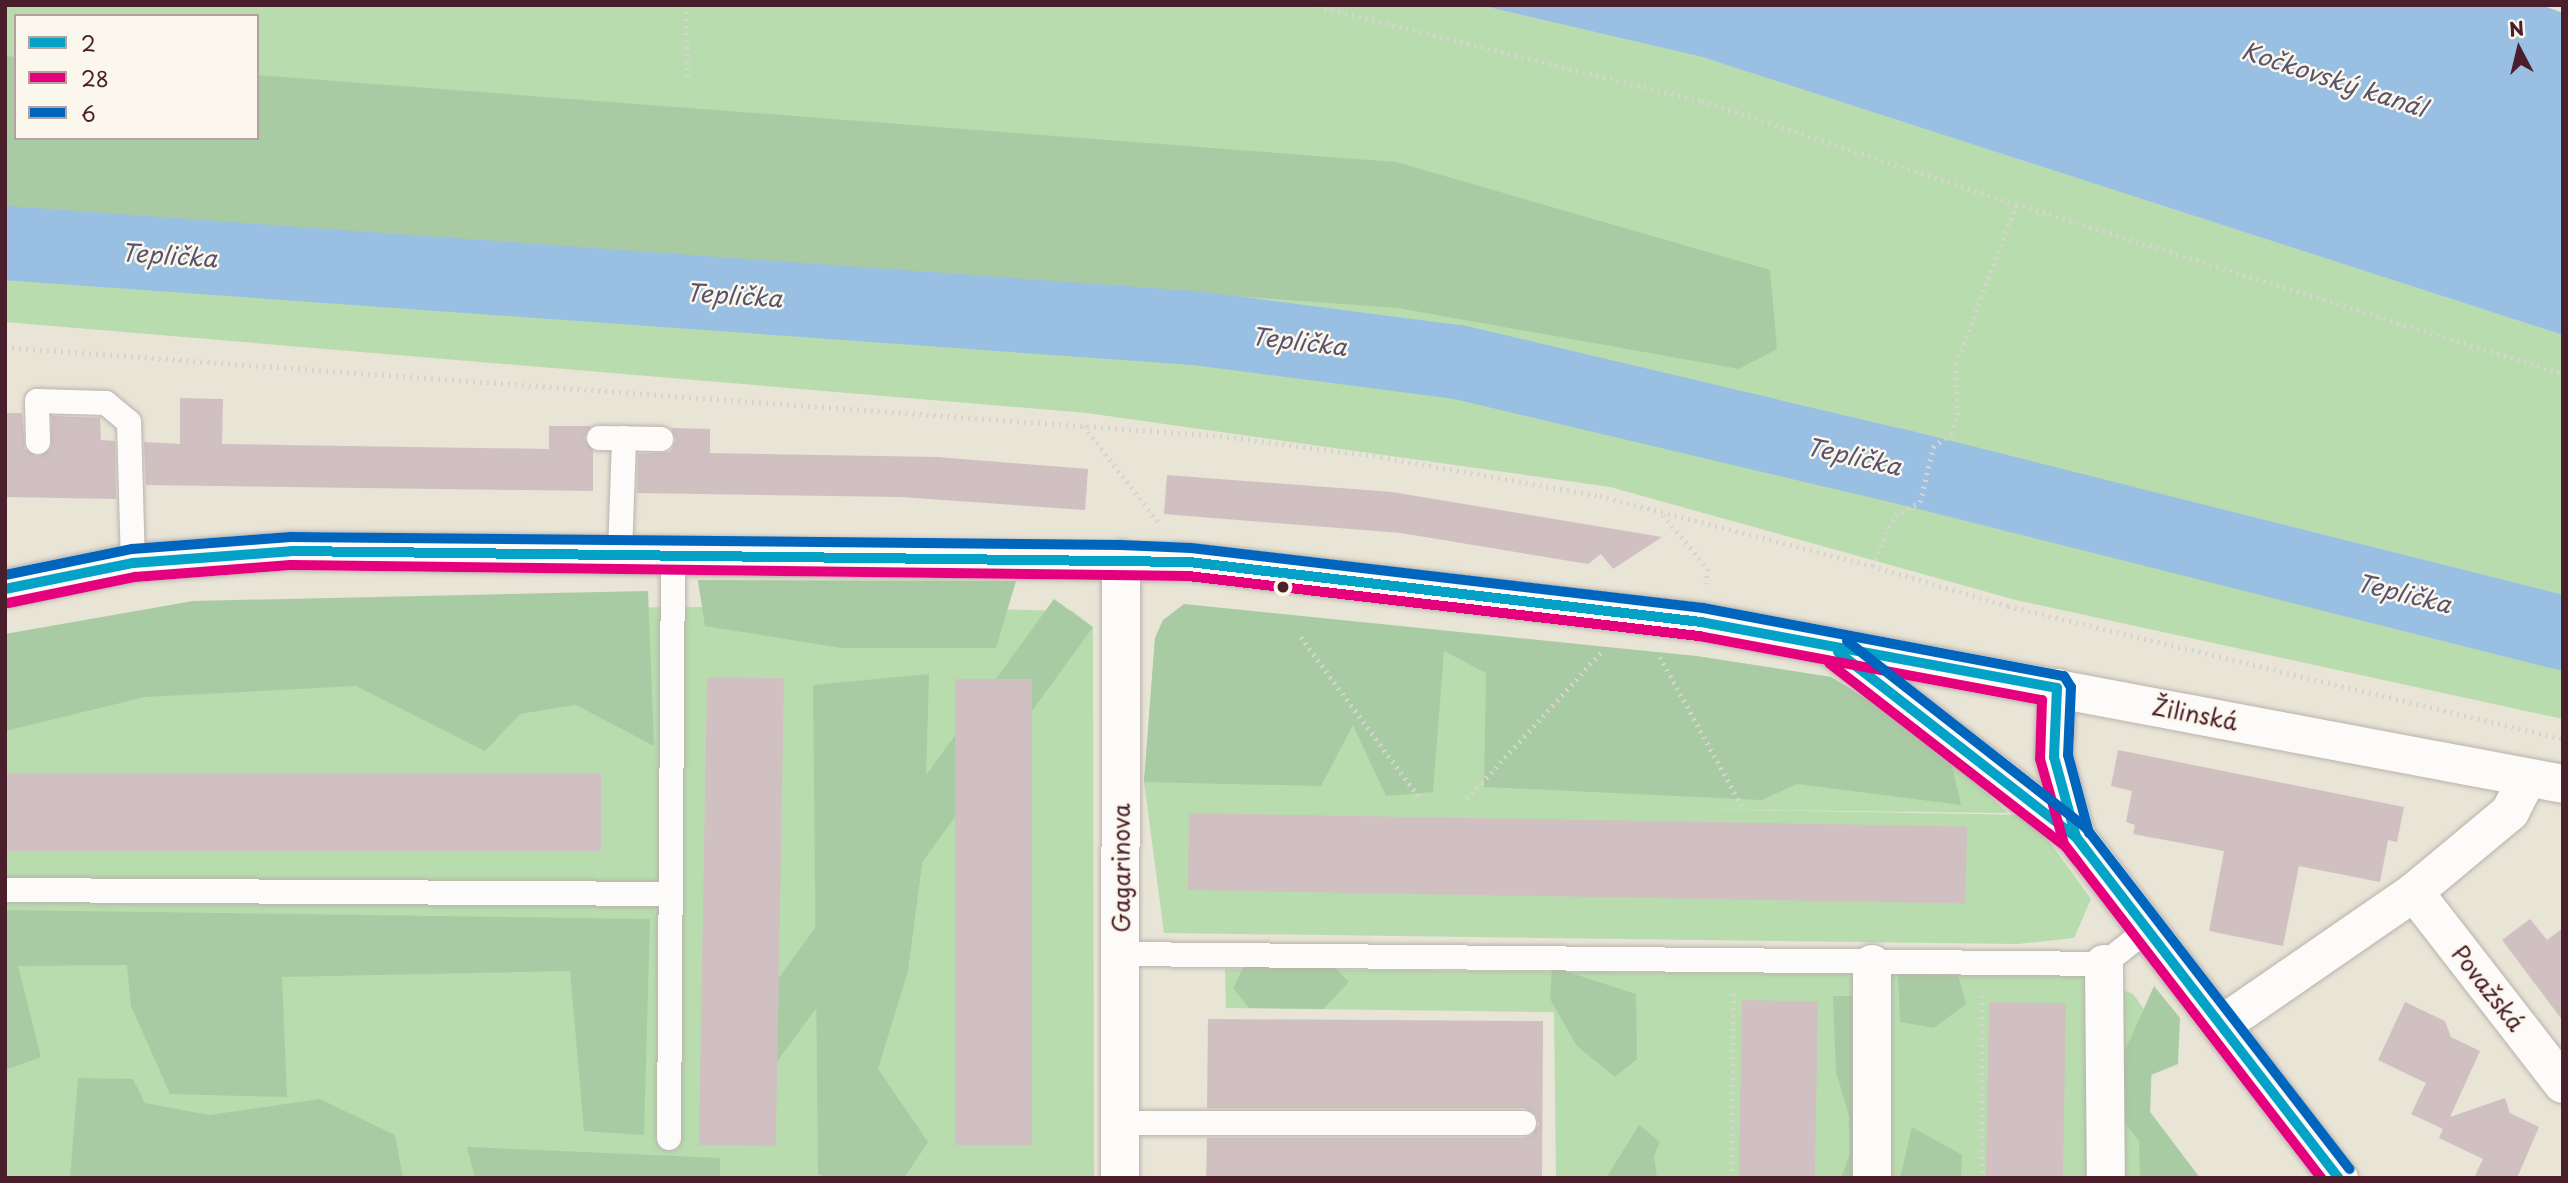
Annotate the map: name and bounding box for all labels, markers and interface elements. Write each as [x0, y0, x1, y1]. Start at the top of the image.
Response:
text: N [2507, 13, 2526, 43]
legend [14, 14, 259, 140]
north arrow [2484, 14, 2554, 84]
text: 2 [81, 27, 96, 59]
water label: Kočkovský kanál [2237, 35, 2431, 123]
text: 28 [81, 62, 109, 94]
text: 6 [81, 97, 96, 129]
water label: Teplička [120, 237, 218, 273]
water label: Teplička [685, 277, 783, 313]
water label: Teplička [1250, 321, 1348, 361]
water label: Teplička [1804, 431, 1904, 481]
water label: Teplička [2354, 567, 2454, 619]
unlabelled marker [1276, 580, 1290, 594]
street label: Žilinská [2150, 692, 2240, 736]
street label: Gagarinova [1107, 803, 1135, 933]
street label: Považská [2446, 940, 2530, 1036]

